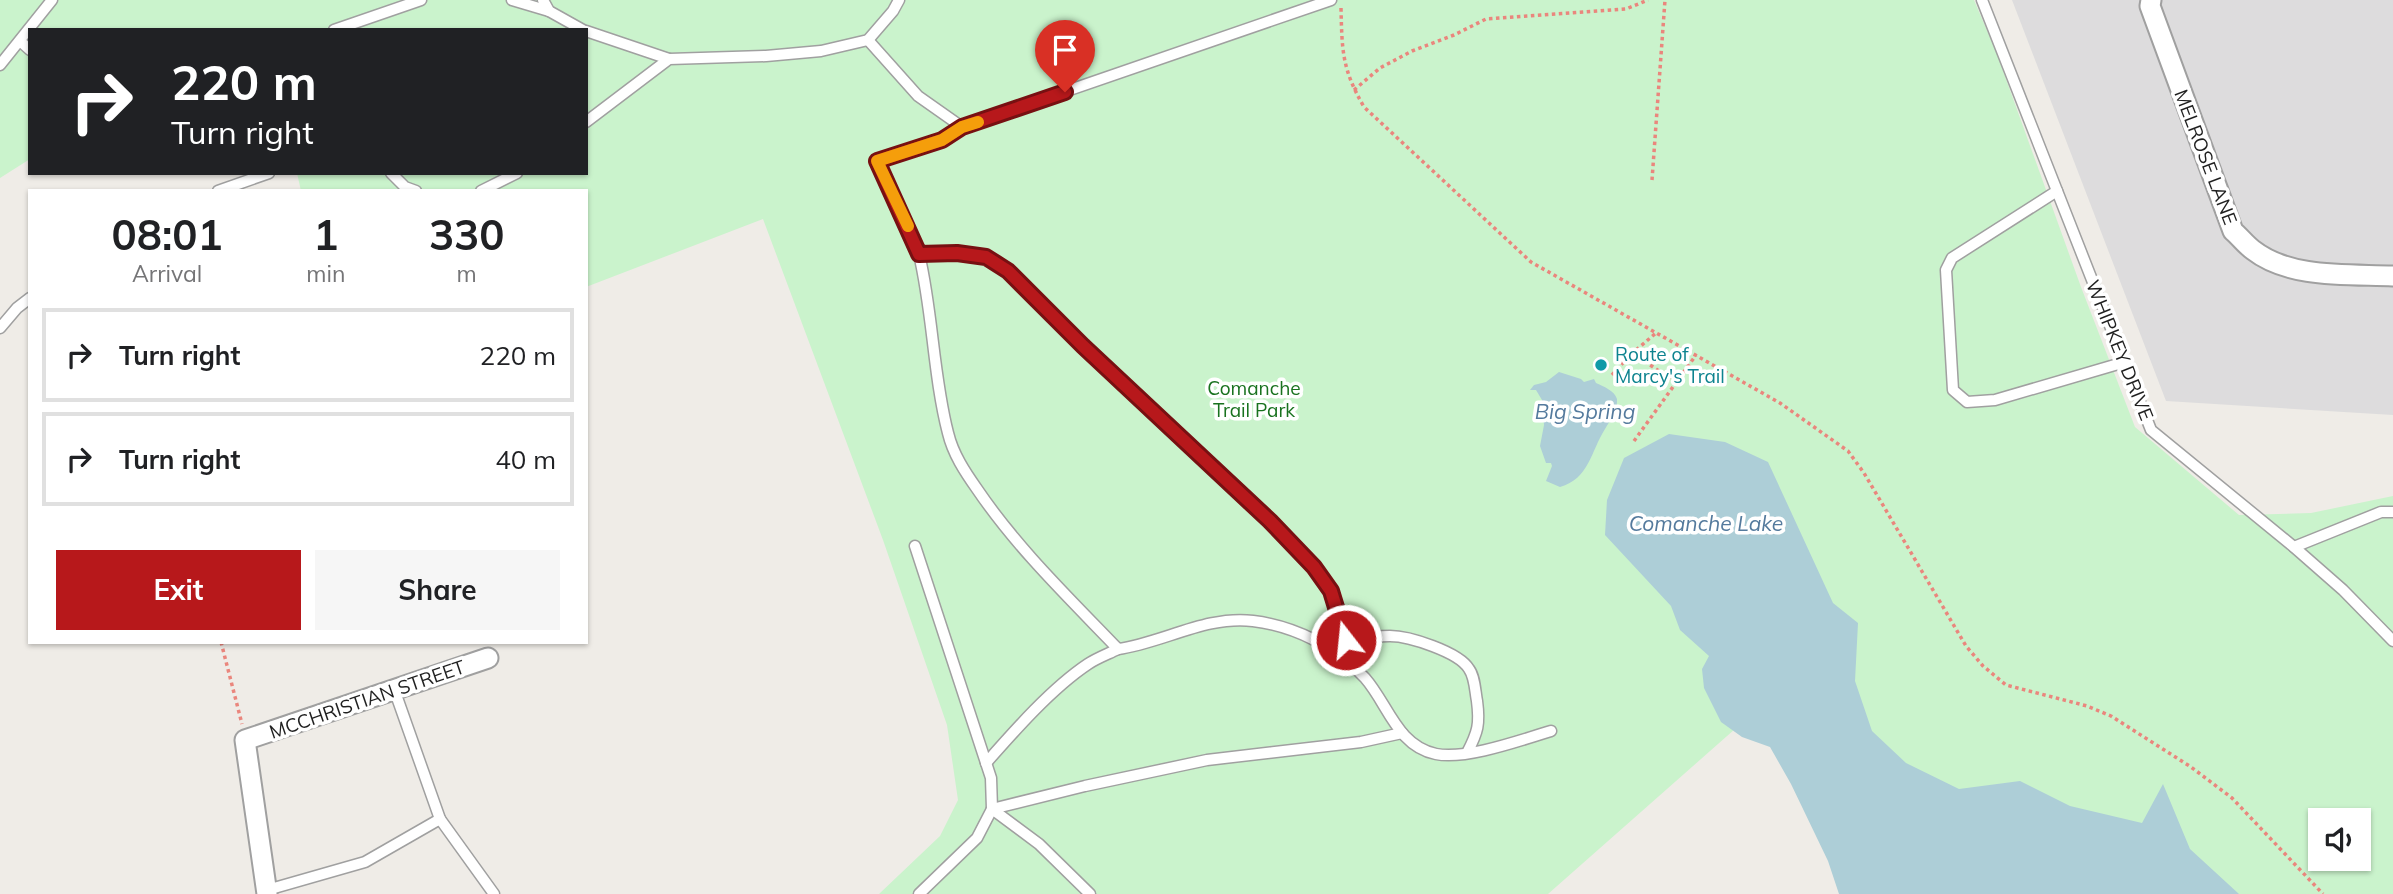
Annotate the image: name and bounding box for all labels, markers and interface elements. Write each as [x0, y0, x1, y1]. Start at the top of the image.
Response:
pin [1035, 20, 1095, 92]
icon: arrive [1046, 31, 1084, 69]
text: 220 m [171, 51, 317, 112]
icon: right [56, 56, 147, 147]
street label: MELROSE LANE [2169, 86, 2243, 228]
text: Turn right [171, 112, 314, 152]
text: 08:01 [112, 208, 223, 261]
text: 1 [313, 208, 338, 261]
text: 330 [429, 208, 504, 261]
text: Arrival [132, 259, 202, 288]
text: min [306, 259, 345, 288]
text: m [457, 259, 477, 288]
street label: WHIPKEY DRIVE [2081, 276, 2159, 424]
icon: right [60, 336, 98, 374]
text: Turn right [119, 339, 240, 372]
text: 220 m [480, 339, 556, 372]
place label: Route of Marcy's Trail [1615, 342, 1725, 388]
marker: Route of Marcy's Trail [1593, 357, 1609, 373]
park label: Comanche Trail Park [1207, 376, 1301, 422]
water label: Big Spring [1535, 398, 1636, 424]
icon: right [60, 440, 98, 478]
text: Turn right [119, 443, 240, 476]
text: 40 m [495, 443, 556, 476]
water label: Comanche Lake [1629, 510, 1783, 536]
button: Exit [56, 550, 301, 630]
button: Share [315, 550, 560, 630]
position arrow [1309, 603, 1383, 677]
street label: MCCHRISTIAN STREET [266, 654, 468, 744]
map controls [2308, 808, 2371, 871]
button: sound [2308, 808, 2371, 871]

